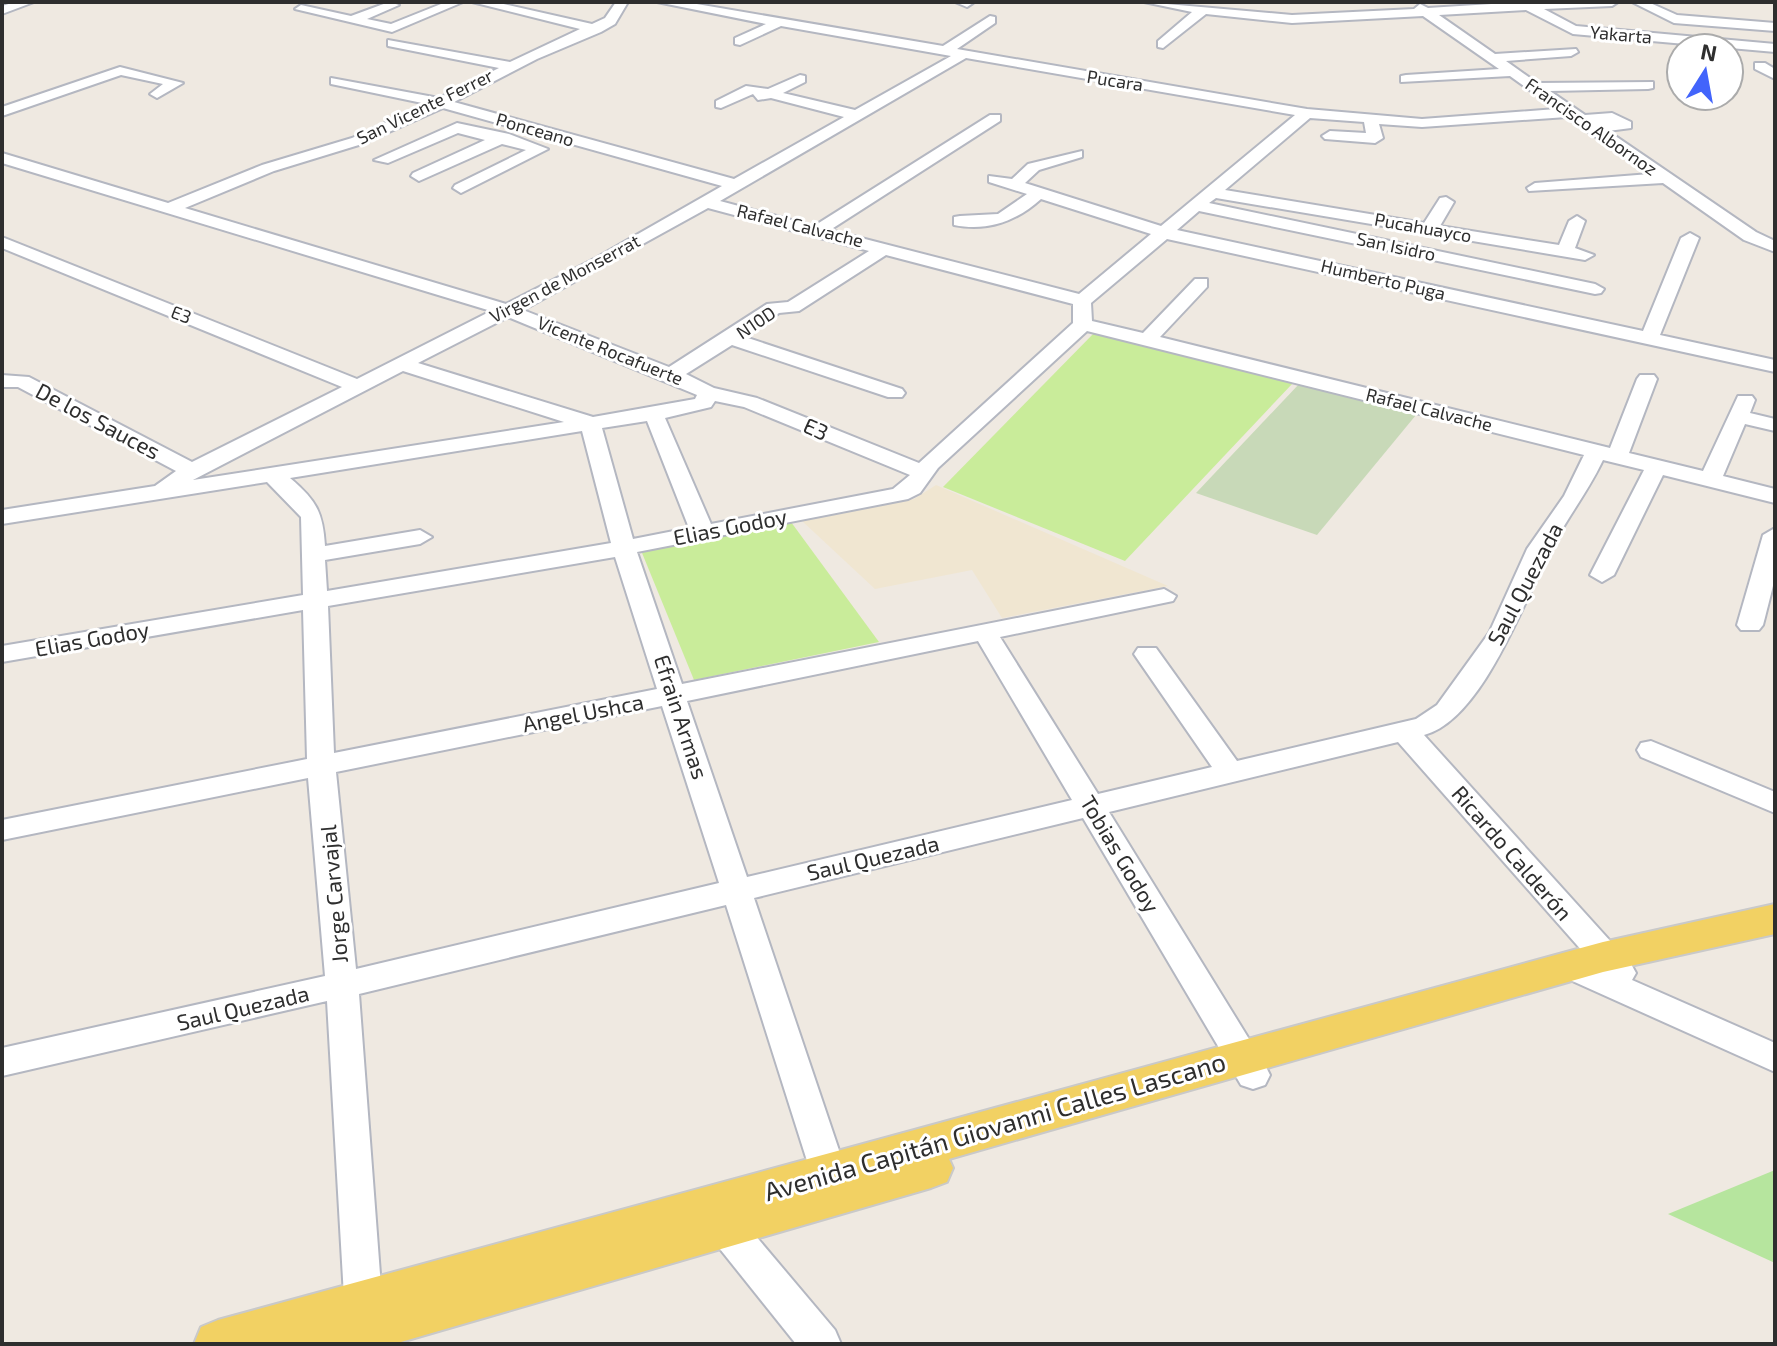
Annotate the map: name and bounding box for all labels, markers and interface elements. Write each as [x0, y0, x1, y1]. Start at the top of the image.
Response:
street label: Yakarta [1589, 20, 1653, 48]
north arrow [1665, 32, 1745, 112]
text: N [1699, 37, 1719, 66]
street label: San Vicente Ferrer [353, 64, 496, 149]
street label: Pucara [1085, 65, 1145, 95]
street label: Francisco Albornoz [1521, 72, 1662, 180]
street label: Ponceano [494, 107, 577, 151]
street label: Rafael Calvache [735, 199, 866, 251]
street label: Pucahuayco [1373, 208, 1474, 246]
street label: San Isidro [1355, 227, 1438, 265]
street label: Virgen de Monserrat [486, 229, 644, 327]
street label: Humberto Puga [1319, 254, 1448, 304]
street label: E3 [168, 300, 195, 328]
street label: N10D [732, 301, 779, 343]
street label: Vicente Rocafuerte [534, 311, 686, 389]
street label: De los Sauces [32, 376, 165, 464]
street label: Rafael Calvache [1364, 383, 1495, 435]
street label: E3 [800, 411, 833, 445]
street label: Elias Godoy [671, 502, 789, 550]
street label: Saul Quezada [1481, 518, 1568, 650]
street label: Elias Godoy [33, 615, 151, 661]
street label: Efrain Armas [650, 651, 714, 782]
street label: Angel Ushca [520, 688, 646, 736]
street label: Ricardo Calderón [1447, 780, 1578, 925]
street label: Tobias Godoy [1076, 790, 1166, 917]
street label: Jorge Carvajal [314, 823, 353, 964]
street label: Saul Quezada [804, 829, 942, 886]
street label: Saul Quezada [174, 979, 312, 1036]
street label: Avenida Capitán Giovanni Calles Lascano [760, 1045, 1229, 1206]

